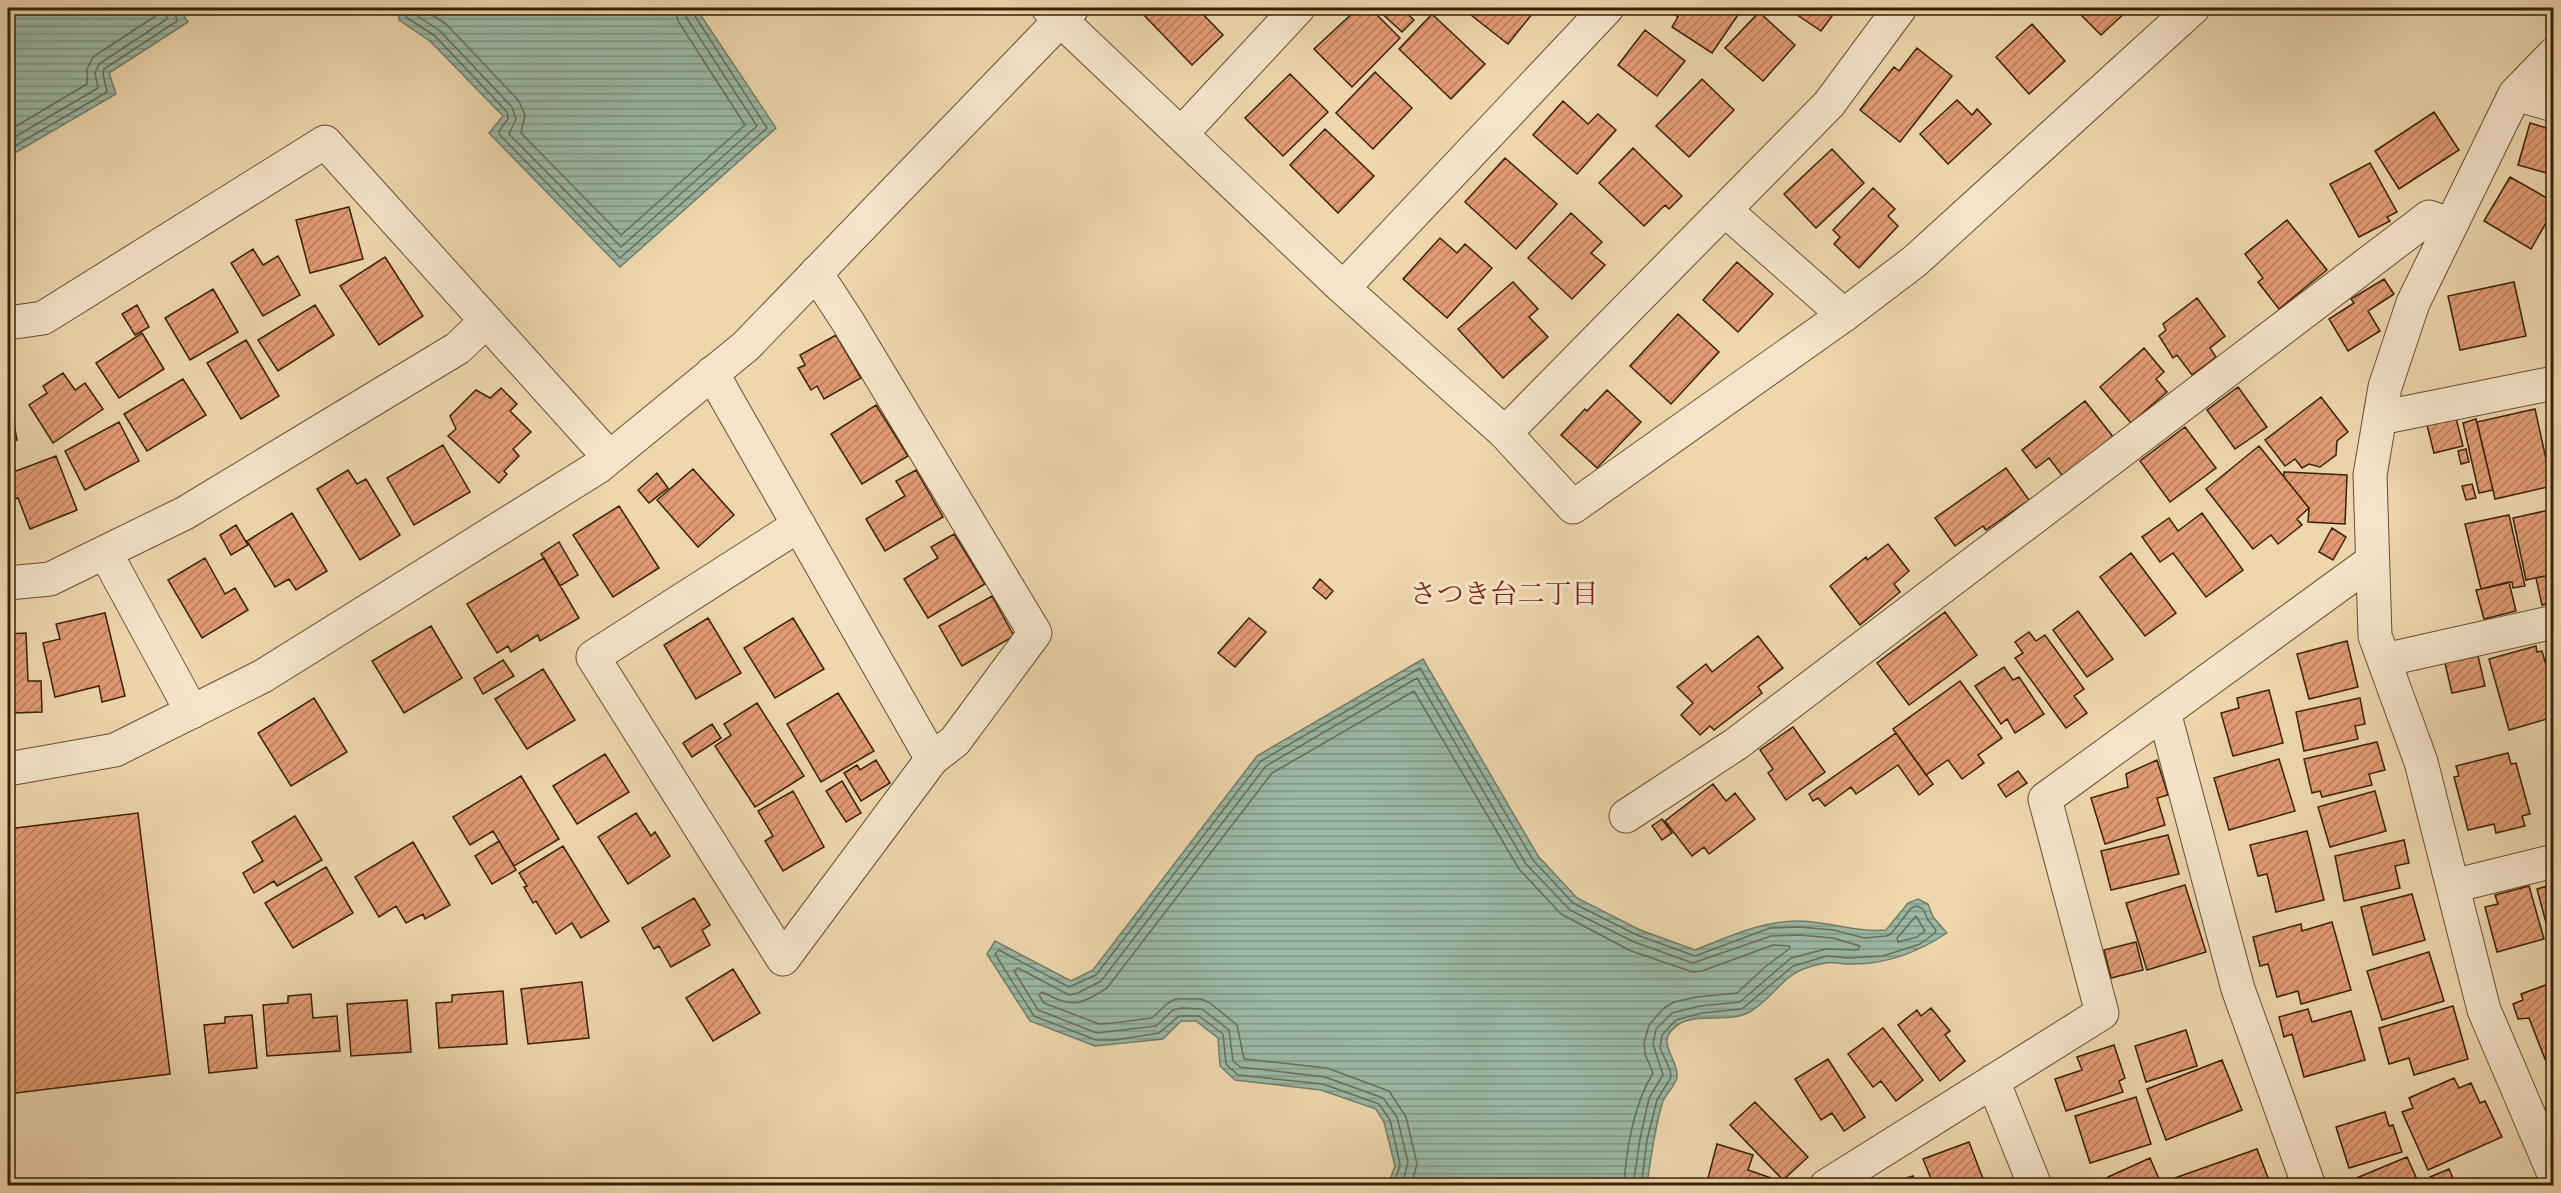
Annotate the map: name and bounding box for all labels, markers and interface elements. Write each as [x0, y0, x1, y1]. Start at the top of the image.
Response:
district label: さつき台二丁目 [1410, 577, 1599, 616]

